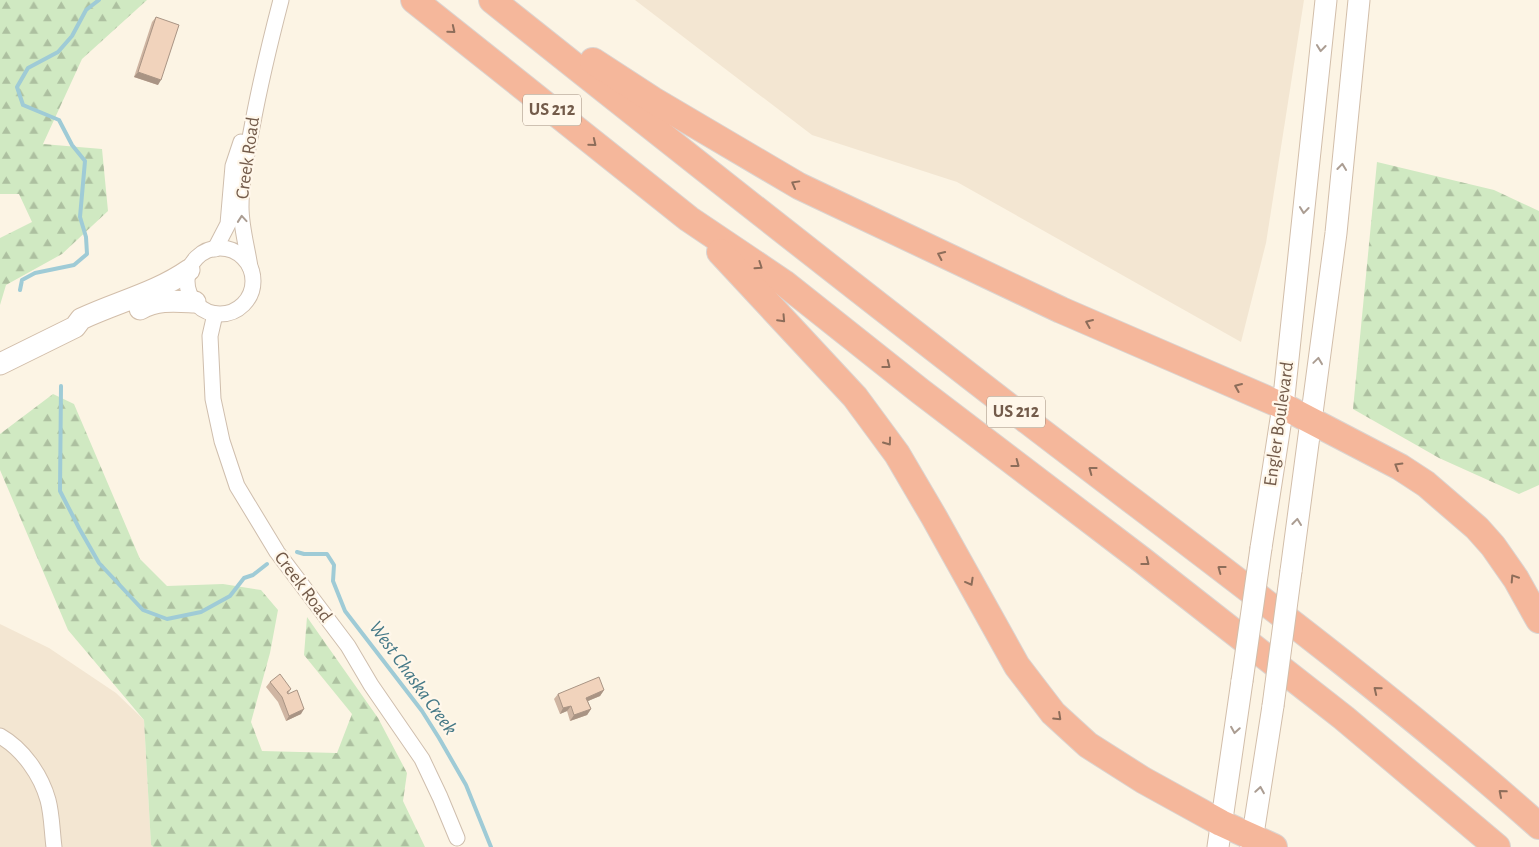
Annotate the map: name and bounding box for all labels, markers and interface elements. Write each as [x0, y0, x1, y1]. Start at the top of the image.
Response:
one-way arrow [447, 25, 456, 34]
one-way arrow [1316, 45, 1327, 53]
road number: US 212 [523, 94, 581, 126]
street label: Creek Road [233, 116, 263, 200]
one-way arrow [587, 137, 596, 145]
one-way arrow [1336, 163, 1347, 171]
one-way arrow [792, 180, 801, 190]
one-way arrow [1299, 206, 1310, 214]
one-way arrow [237, 215, 248, 223]
one-way arrow [938, 251, 947, 261]
one-way arrow [753, 260, 762, 269]
one-way arrow [776, 313, 785, 322]
one-way arrow [1085, 318, 1094, 329]
one-way arrow [1313, 357, 1323, 365]
one-way arrow [882, 359, 891, 368]
street label: Engler Boulevard [1261, 360, 1297, 487]
one-way arrow [1234, 382, 1243, 393]
road number: US 212 [987, 397, 1045, 428]
one-way arrow [882, 436, 891, 446]
one-way arrow [1010, 458, 1020, 467]
one-way arrow [1395, 463, 1404, 473]
one-way arrow [1088, 467, 1098, 476]
one-way arrow [1291, 518, 1302, 526]
street label: Creek Road [271, 548, 336, 626]
one-way arrow [1140, 557, 1149, 565]
one-way arrow [1217, 566, 1227, 575]
one-way arrow [1511, 574, 1521, 583]
one-way arrow [964, 576, 974, 585]
water label: West Chaska Creek [365, 617, 461, 739]
one-way arrow [1374, 688, 1383, 696]
one-way arrow [1053, 711, 1062, 720]
one-way arrow [1230, 725, 1240, 734]
one-way arrow [1254, 786, 1265, 794]
one-way arrow [1499, 790, 1508, 799]

